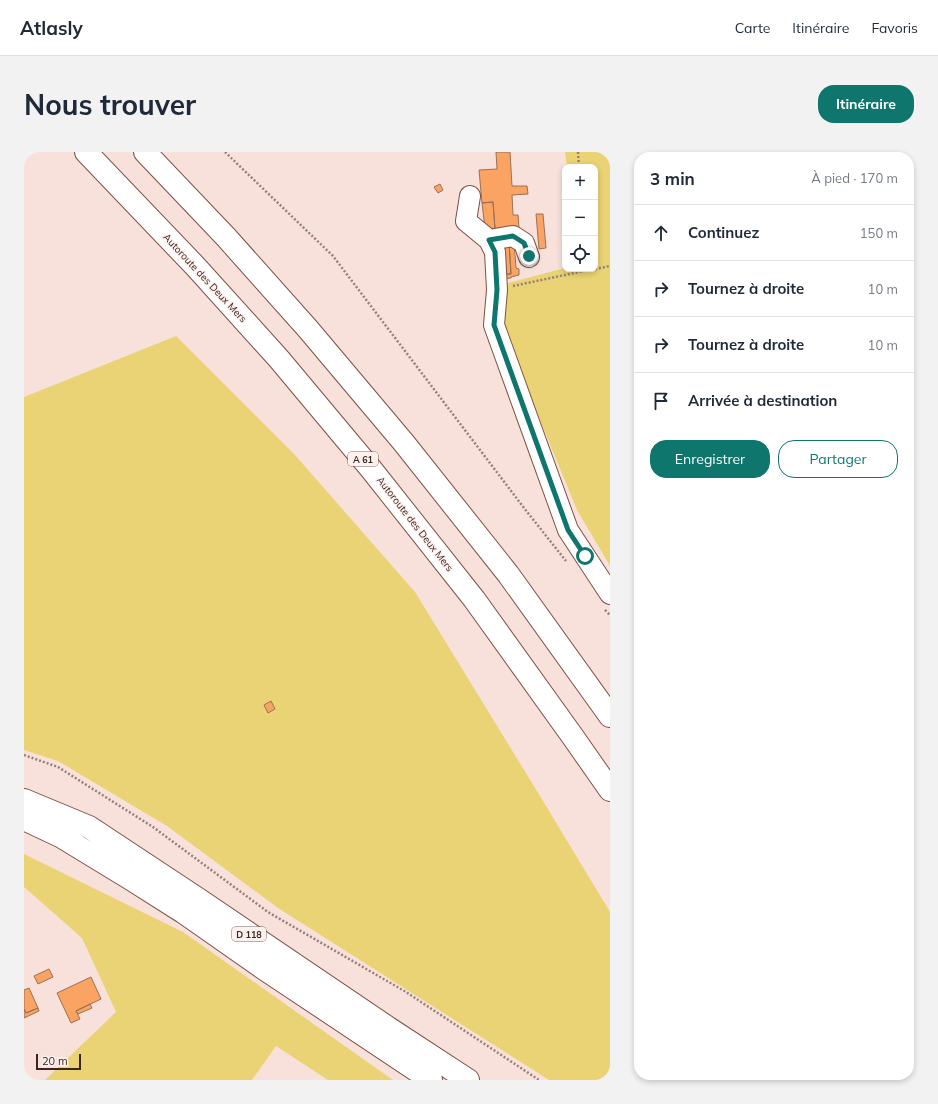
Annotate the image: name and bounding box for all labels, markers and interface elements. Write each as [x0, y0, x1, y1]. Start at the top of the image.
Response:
text: Atlasly [20, 16, 83, 40]
text: Carte [735, 19, 770, 37]
text: Itinéraire [792, 19, 849, 37]
text: Favoris [871, 19, 918, 37]
button: Itinéraire [818, 85, 914, 123]
text: Nous trouver [24, 87, 196, 122]
map controls [562, 164, 598, 272]
button: + [562, 164, 598, 200]
text: 3 min [650, 168, 695, 189]
text: À pied · 170 m [811, 170, 898, 186]
button: − [562, 200, 598, 236]
icon: ahead [650, 222, 672, 244]
text: Continuez [688, 223, 759, 242]
text: 150 m [860, 225, 898, 241]
street label: Autoroute des Deux Mers [160, 231, 250, 325]
button: locate [562, 236, 598, 272]
route end [520, 247, 538, 265]
icon: right [650, 278, 672, 300]
text: Tournez à droite [688, 279, 804, 298]
text: 10 m [868, 281, 898, 297]
icon: right [650, 334, 672, 356]
text: Tournez à droite [688, 335, 804, 354]
text: 10 m [868, 337, 898, 353]
icon: arrive [650, 390, 672, 412]
text: Arrivée à destination [688, 391, 837, 410]
button: Enregistrer [650, 440, 770, 478]
button: Partager [778, 440, 898, 478]
road number: A 61 [348, 452, 378, 466]
street label: Autoroute des Deux Mers [374, 474, 456, 574]
route start [576, 547, 594, 565]
road number: D 118 [232, 927, 266, 941]
scale bar [36, 1052, 81, 1071]
text: 20 m [42, 1054, 68, 1068]

